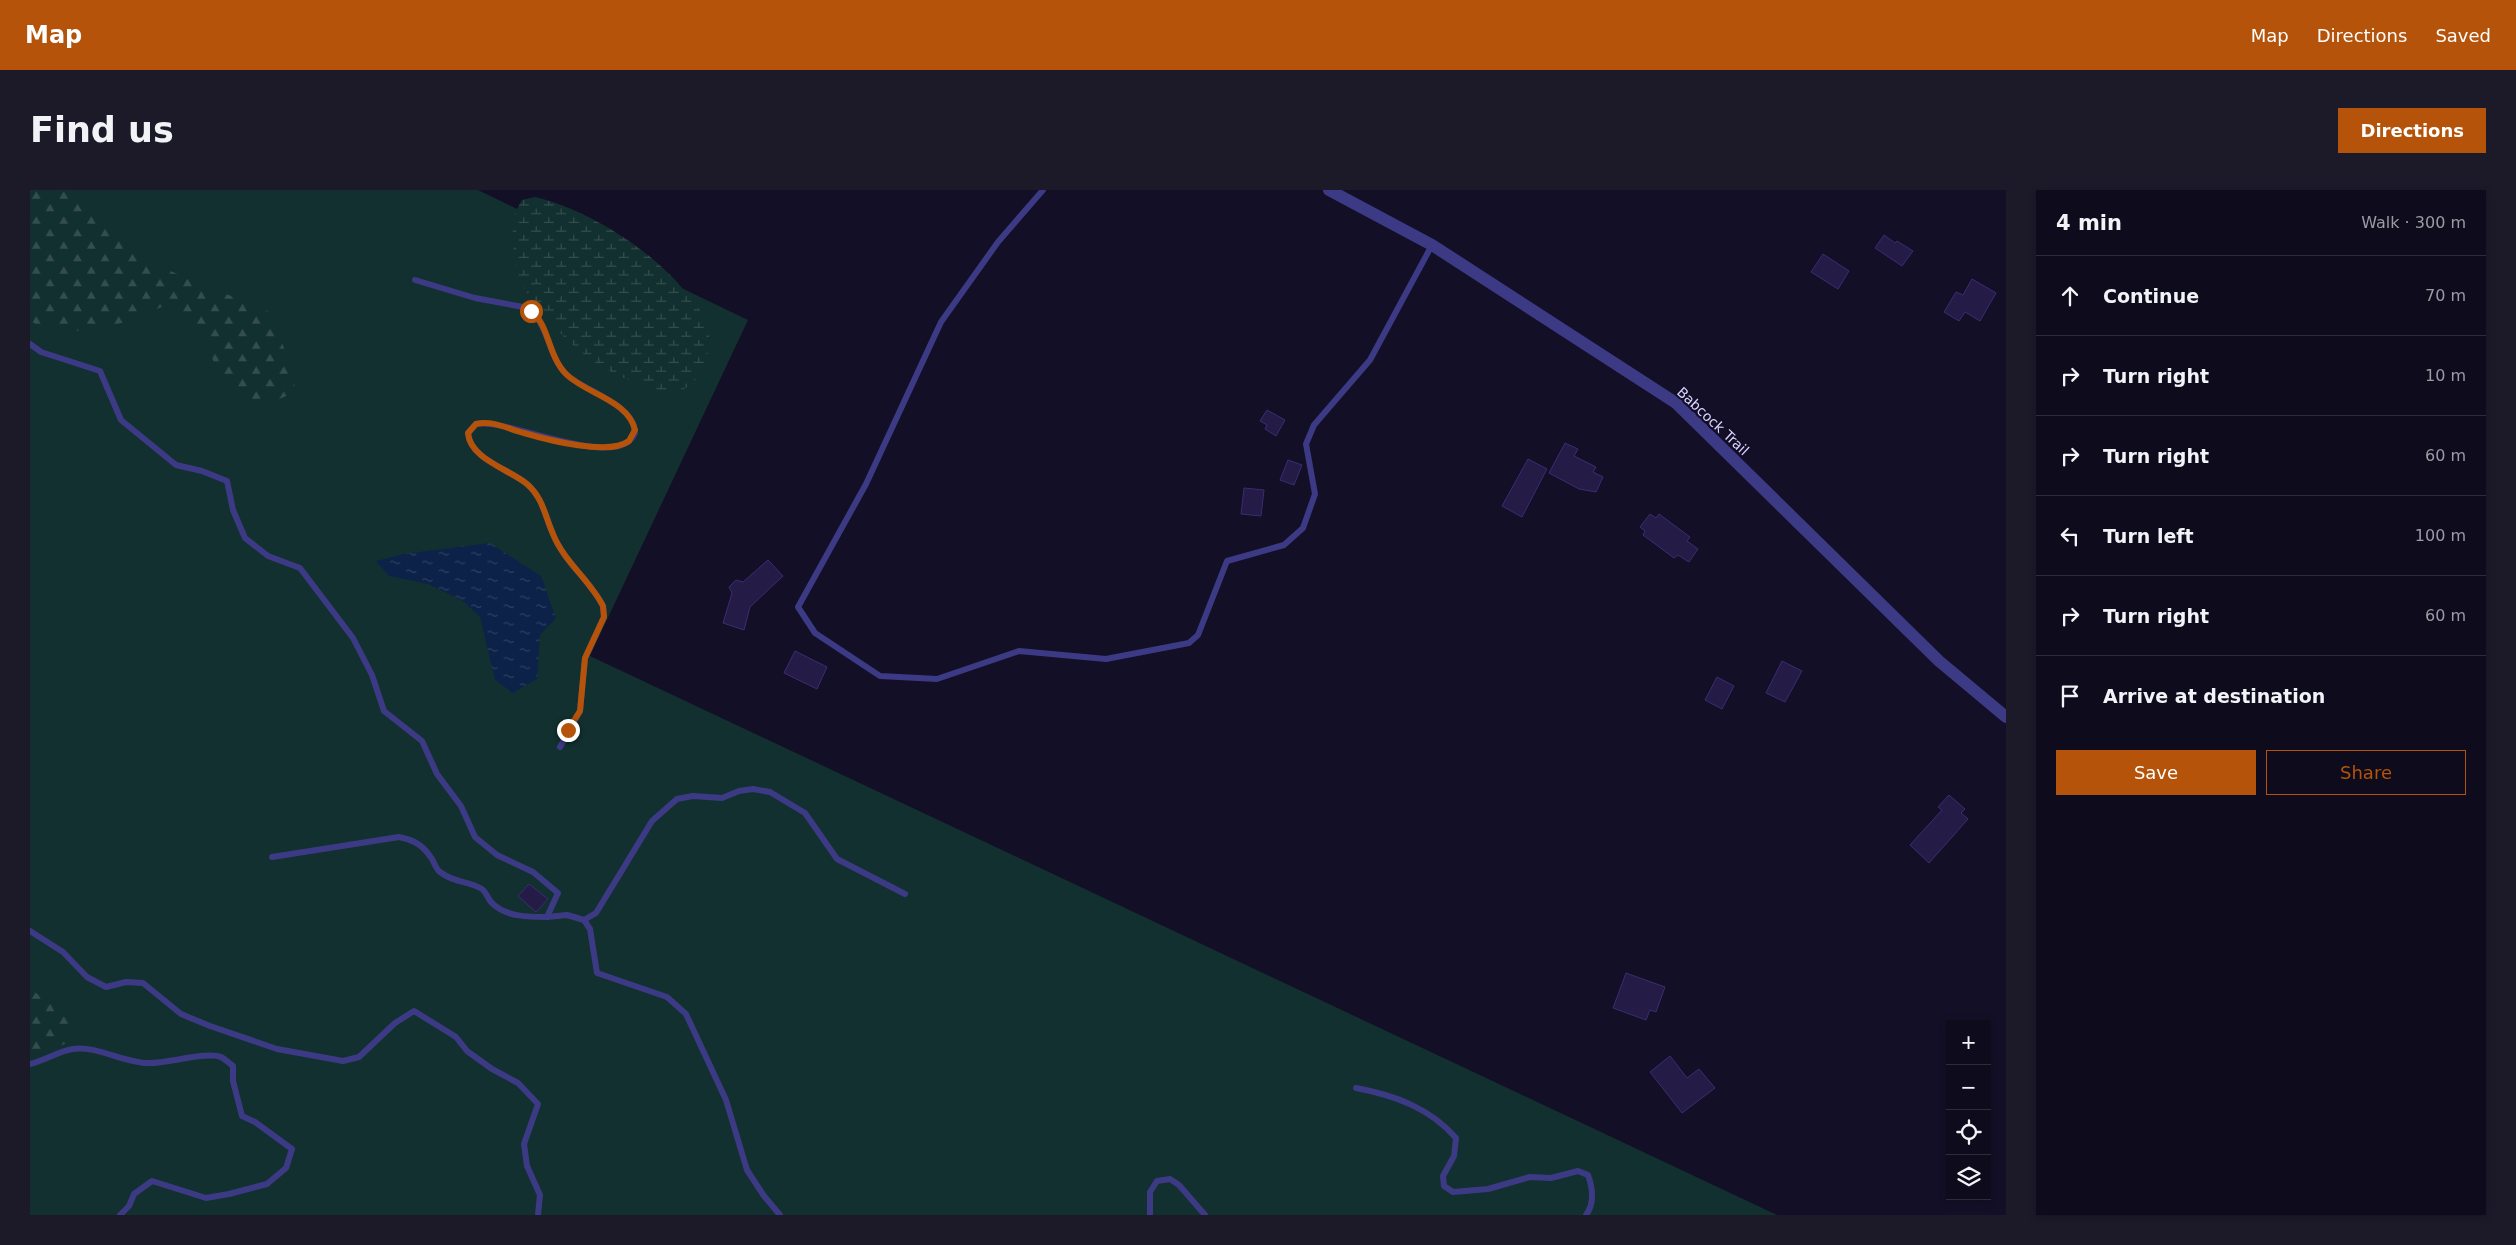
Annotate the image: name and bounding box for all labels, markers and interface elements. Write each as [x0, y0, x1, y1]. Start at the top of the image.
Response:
text: Map [25, 21, 82, 49]
text: Map [2251, 25, 2289, 46]
text: Directions [2317, 25, 2407, 46]
text: Saved [2435, 25, 2491, 46]
button: Directions [2338, 108, 2486, 153]
text: Find us [30, 110, 174, 150]
text: 4 min [2056, 211, 2122, 235]
text: Walk · 300 m [2361, 213, 2466, 232]
icon: ahead [2056, 282, 2084, 310]
text: Continue [2103, 285, 2199, 307]
text: 70 m [2425, 286, 2466, 305]
route start [520, 300, 543, 323]
icon: right [2056, 362, 2084, 390]
text: Turn right [2103, 365, 2209, 387]
text: 10 m [2425, 366, 2466, 385]
street label: Babcock Trail [1674, 384, 1752, 458]
icon: right [2056, 442, 2084, 470]
text: Turn right [2103, 445, 2209, 467]
text: 60 m [2425, 446, 2466, 465]
icon: left [2056, 522, 2084, 550]
text: Turn left [2103, 525, 2194, 547]
text: 100 m [2415, 526, 2466, 545]
icon: right [2056, 602, 2084, 630]
text: Turn right [2103, 605, 2209, 627]
text: 60 m [2425, 606, 2466, 625]
icon: arrive [2056, 682, 2084, 710]
text: Arrive at destination [2103, 685, 2325, 707]
route end [557, 719, 580, 742]
button: Save [2056, 750, 2256, 795]
button: Share [2266, 750, 2466, 795]
map controls [1946, 1020, 1991, 1200]
button: + [1946, 1020, 1991, 1065]
button: − [1946, 1065, 1991, 1110]
button: locate [1946, 1110, 1991, 1155]
button: layers [1946, 1155, 1991, 1200]

